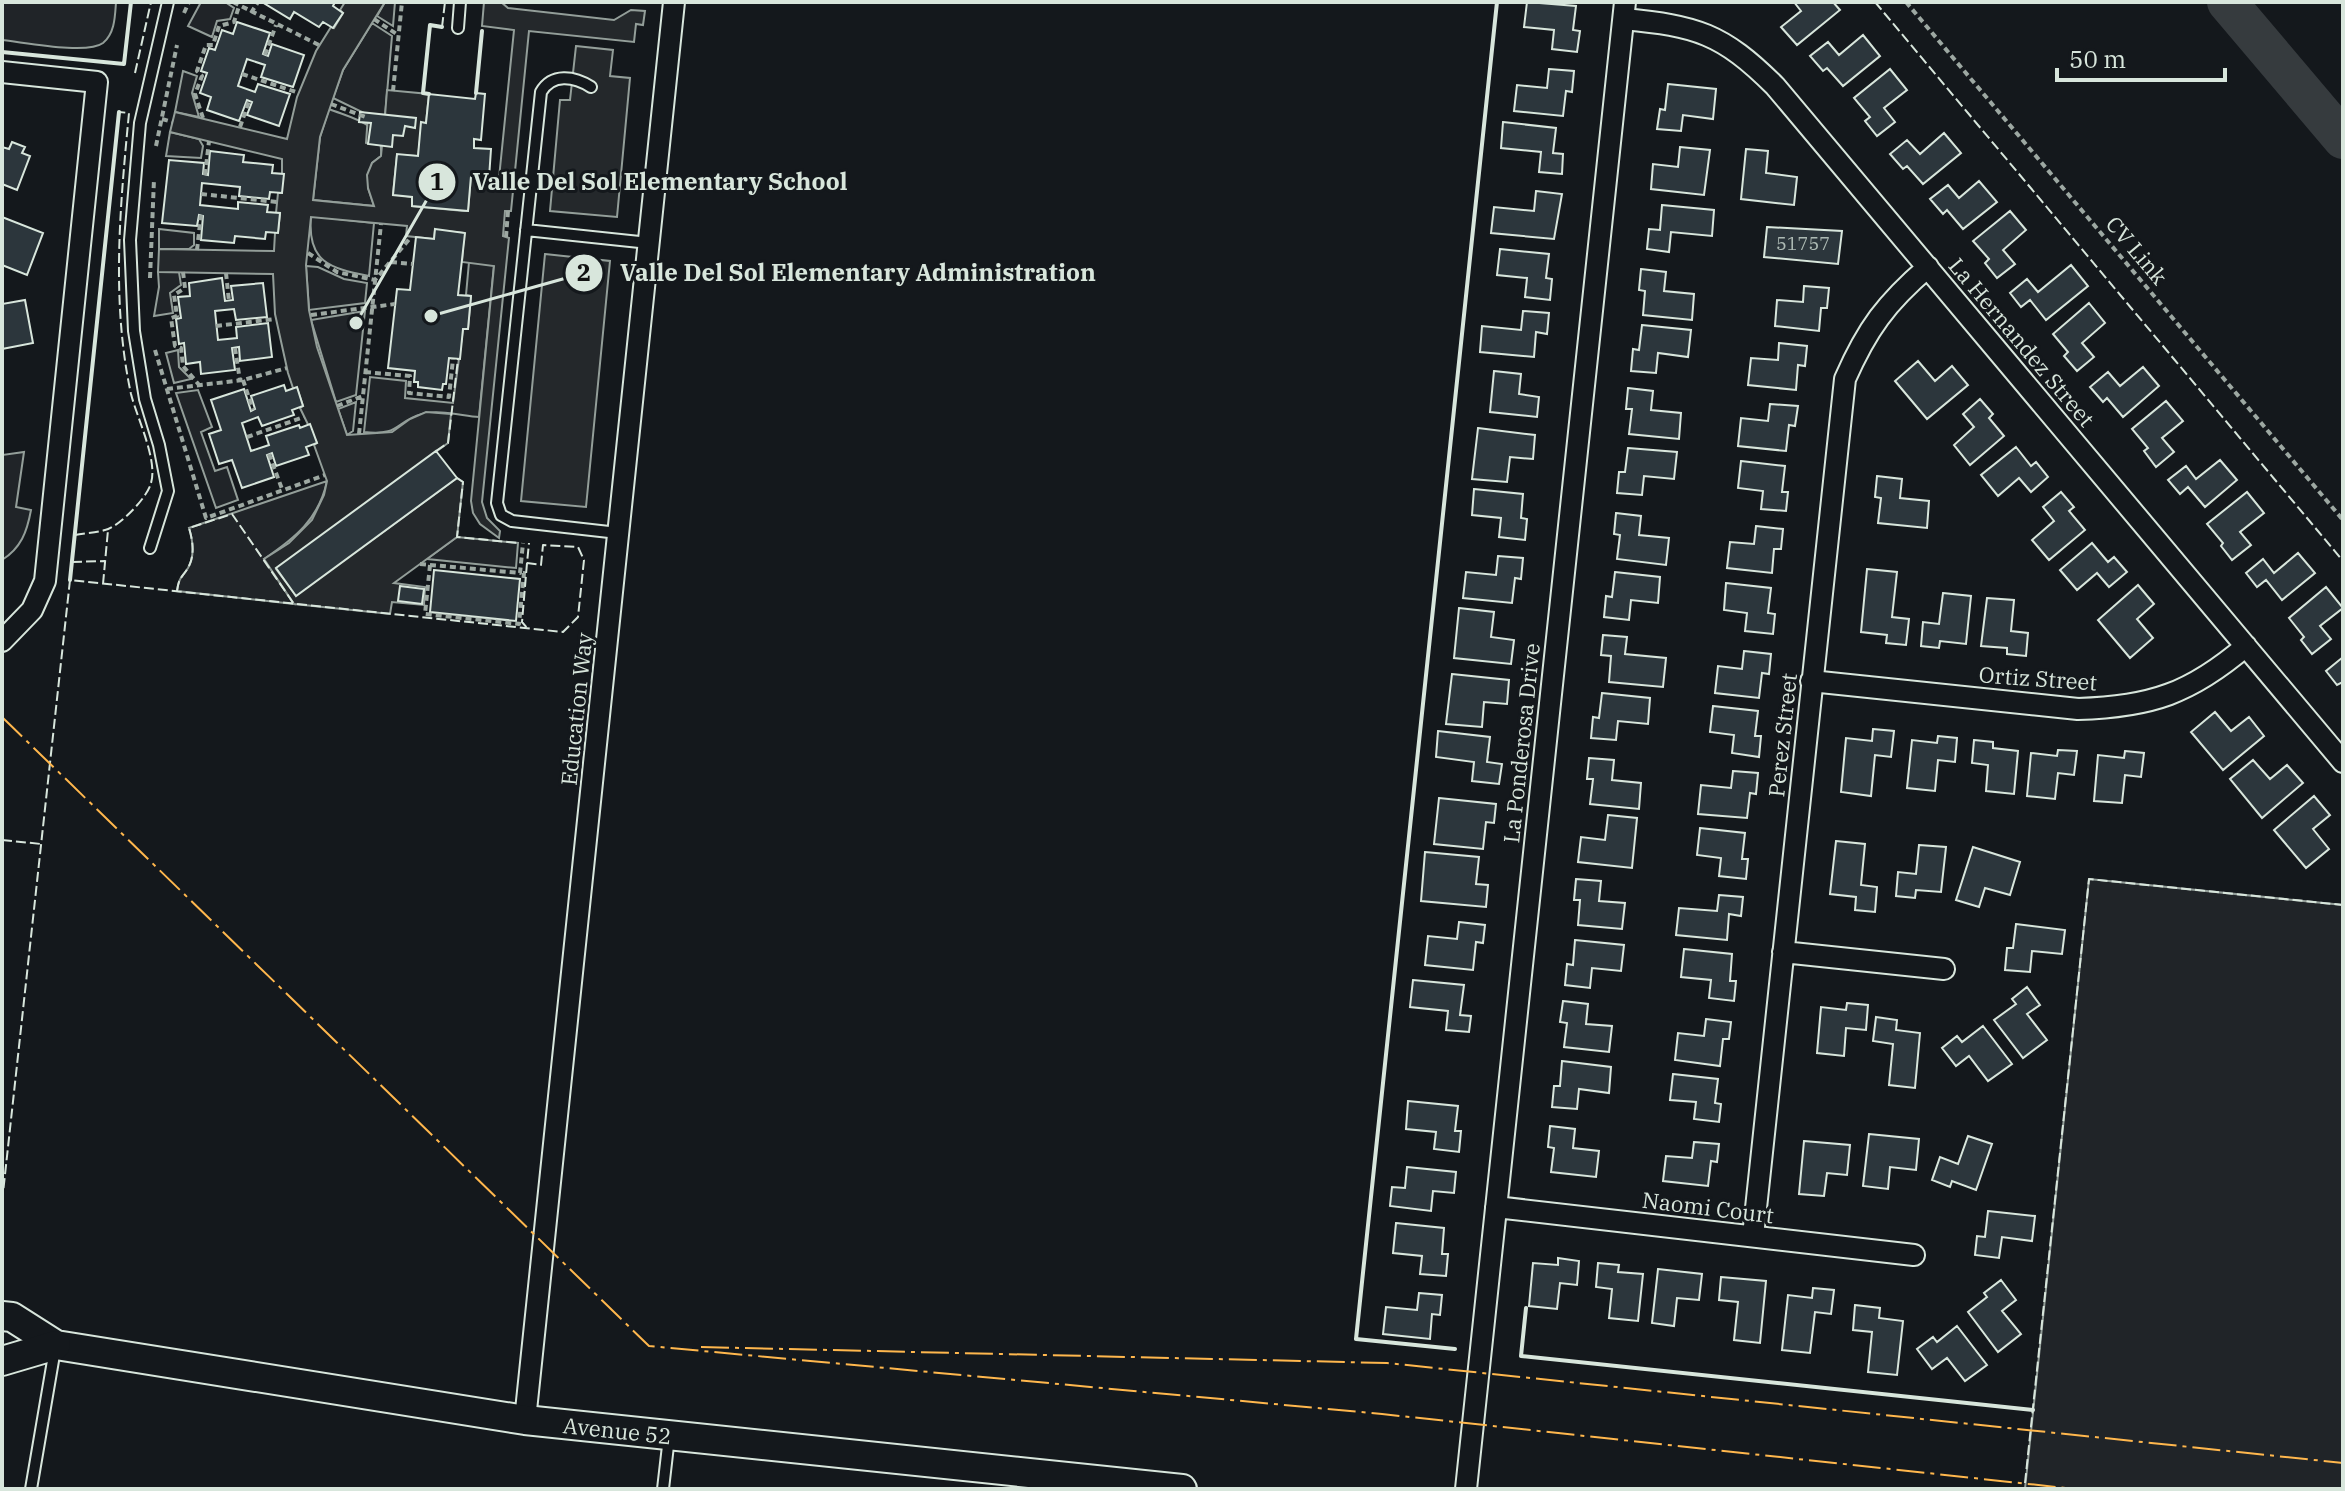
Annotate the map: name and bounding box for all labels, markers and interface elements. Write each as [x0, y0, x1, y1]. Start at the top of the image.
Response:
scale bar [2057, 32, 2225, 82]
text: 50 m [2069, 43, 2126, 75]
callout: Valle Del Sol Elementary School [417, 158, 864, 206]
text: 1 [430, 165, 444, 197]
text: Valle Del Sol Elementary School [473, 165, 848, 197]
street label: CV Link [2100, 210, 2174, 290]
house number: 51757 [1776, 232, 1830, 255]
callout: Valle Del Sol Elementary Administration [564, 249, 1111, 297]
street label: La Hernandez Street [1943, 251, 2101, 433]
text: 2 [577, 256, 591, 288]
text: Valle Del Sol Elementary Administration [620, 256, 1096, 288]
street label: Education Way [554, 631, 598, 787]
street label: La Ponderosa Drive [1496, 642, 1546, 844]
street label: Ortiz Street [1978, 659, 2098, 697]
street label: Perez Street [1761, 671, 1803, 798]
street label: Naomi Court [1641, 1185, 1776, 1229]
street label: Avenue 52 [562, 1410, 673, 1450]

